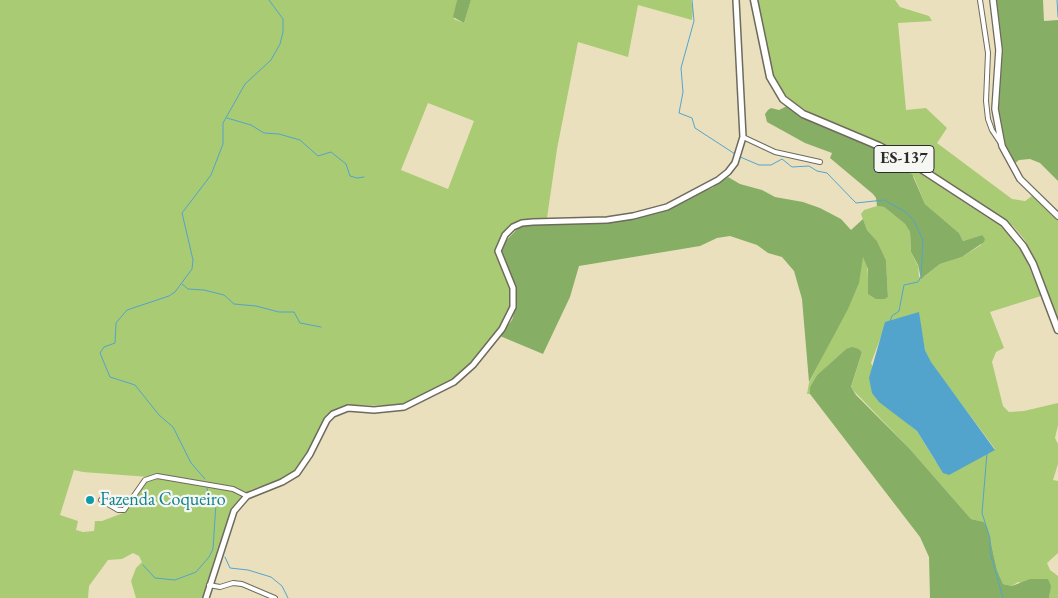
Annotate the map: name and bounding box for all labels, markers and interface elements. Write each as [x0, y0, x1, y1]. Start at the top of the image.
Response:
road number: ES-137 [874, 146, 934, 172]
place label: Fazenda Coqueiro [100, 489, 226, 511]
marker: Fazenda Coqueiro [84, 494, 96, 506]

